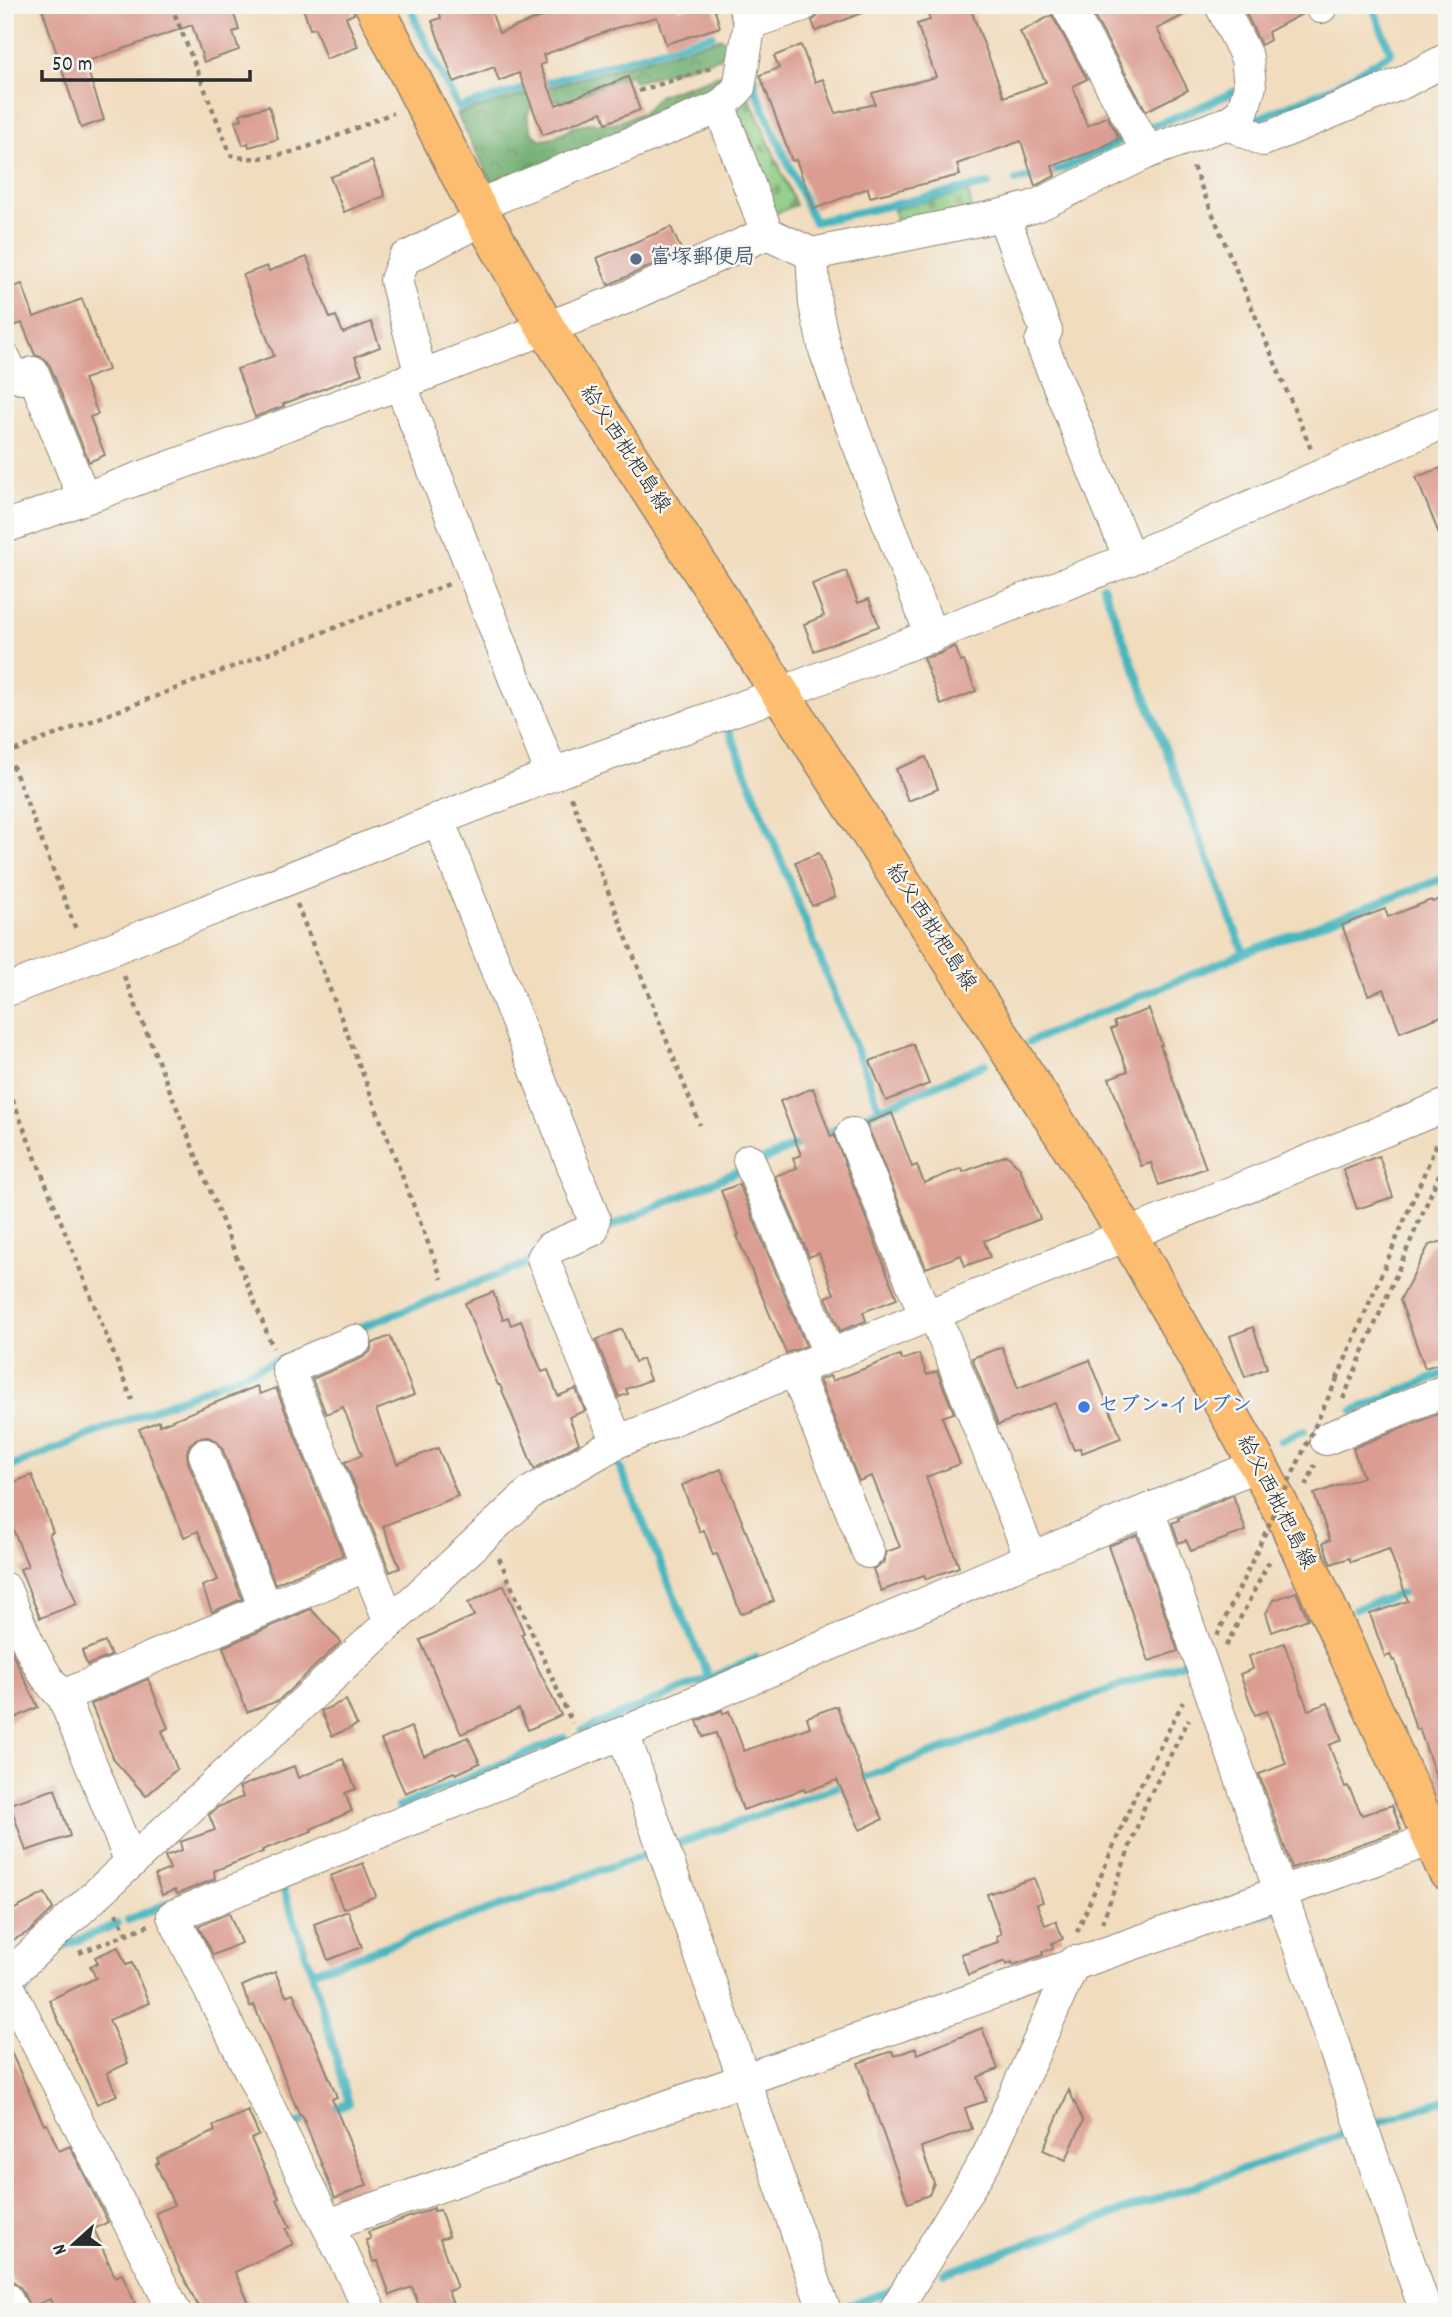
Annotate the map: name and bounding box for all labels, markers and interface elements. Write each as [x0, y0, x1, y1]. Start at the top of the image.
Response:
scale bar [42, 38, 250, 82]
text: 50 m [52, 51, 92, 81]
place label: 富塚郵便局 [650, 244, 755, 274]
marker: 富塚郵便局 [628, 251, 644, 267]
street label: 給父西枇杷島線 [571, 380, 677, 520]
street label: 給父西枇杷島線 [877, 858, 983, 998]
place label: セブン-イレブン [1098, 1392, 1252, 1422]
marker: セブン-イレブン [1076, 1399, 1092, 1415]
street label: 給父西枇杷島線 [1228, 1431, 1322, 1575]
north arrow [38, 2208, 108, 2278]
text: N [47, 2240, 76, 2258]

